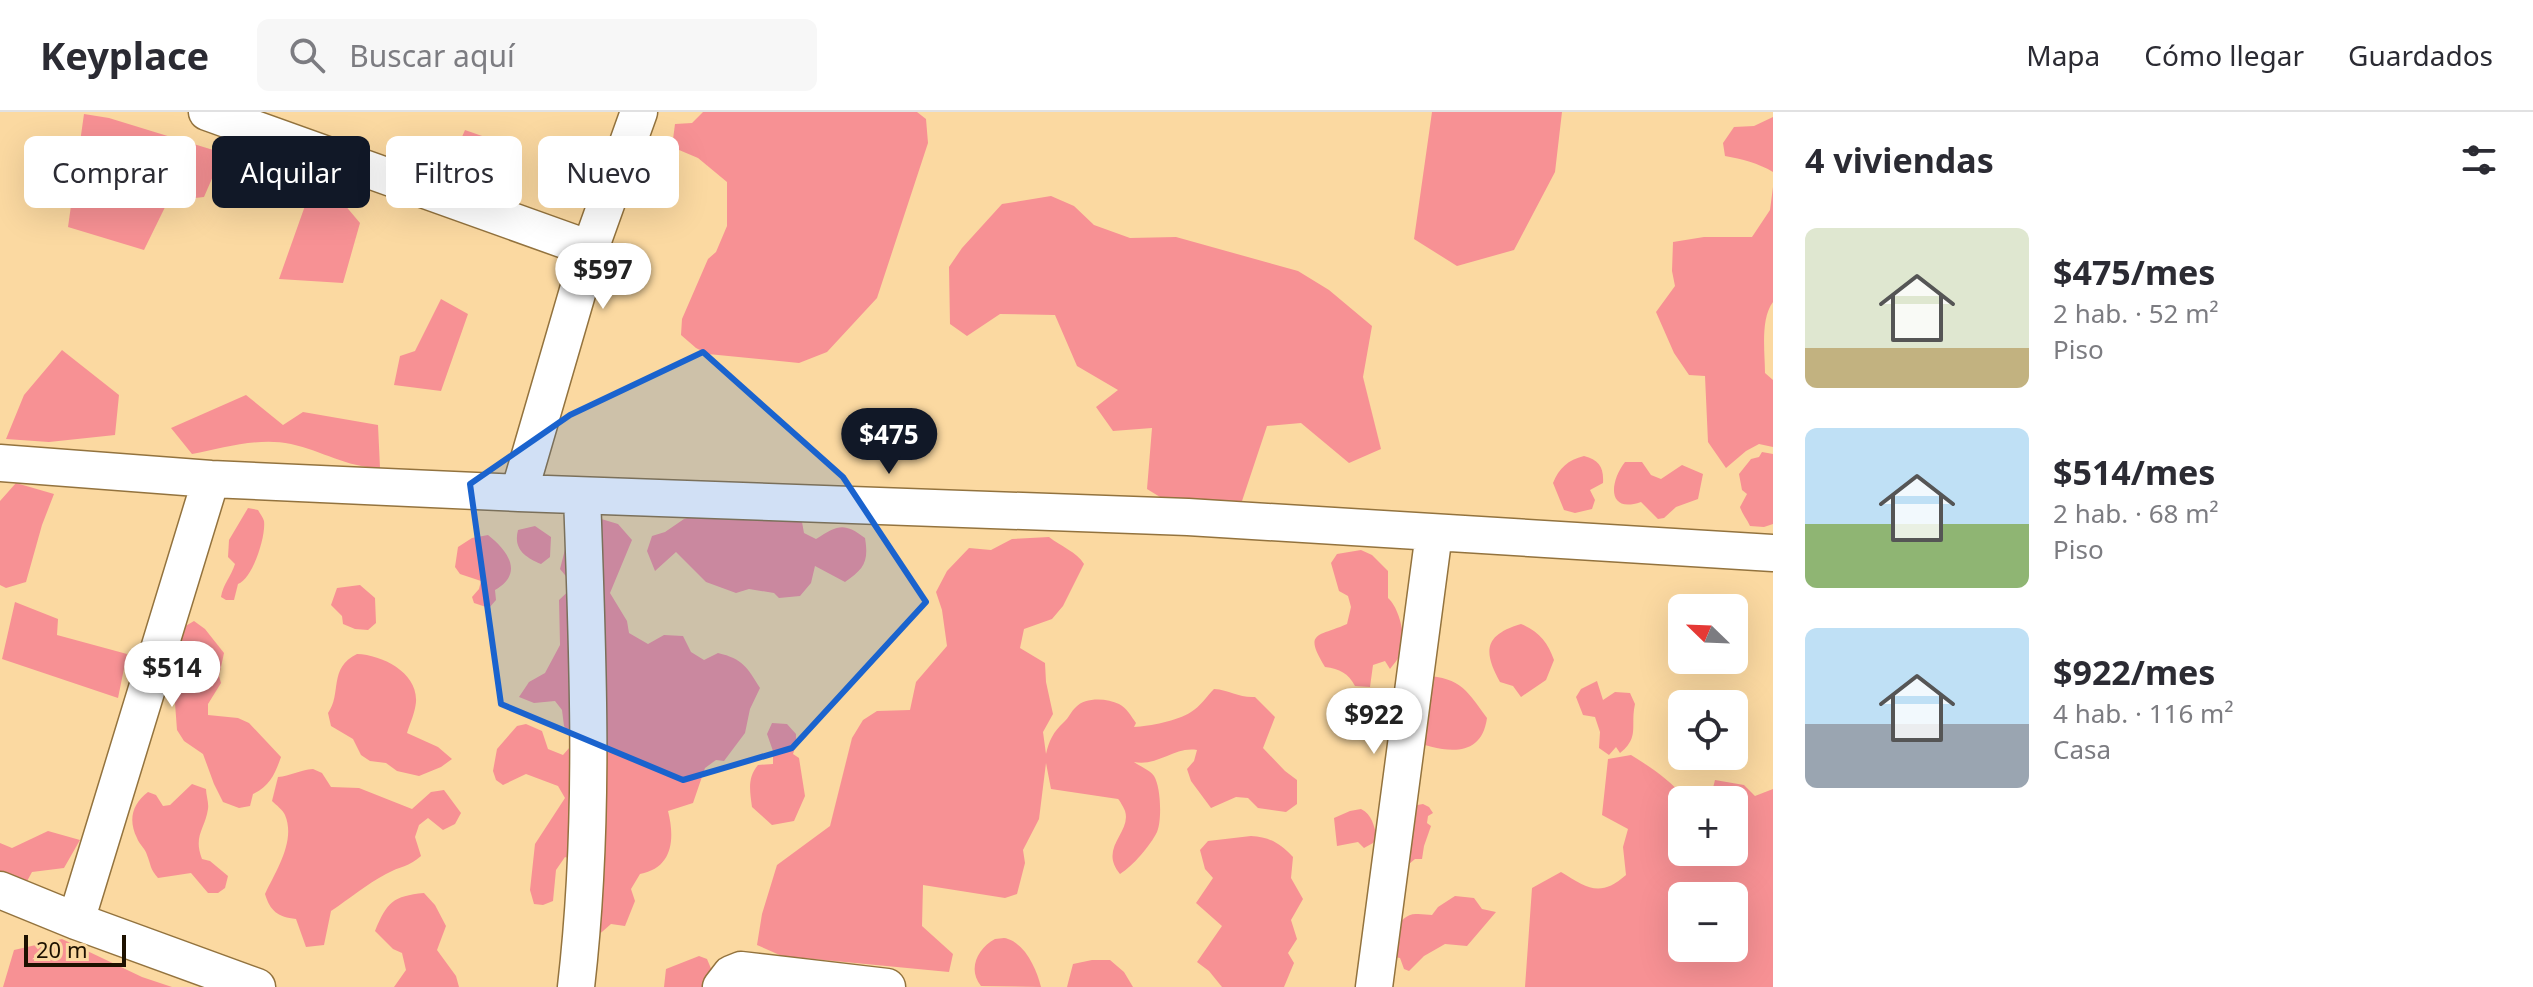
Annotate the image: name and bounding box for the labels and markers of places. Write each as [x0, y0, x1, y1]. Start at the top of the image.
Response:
pin: $597 [556, 243, 650, 311]
pin: $475 [842, 408, 936, 476]
pin: $514 [125, 641, 219, 709]
pin: $922 [1327, 688, 1421, 756]

